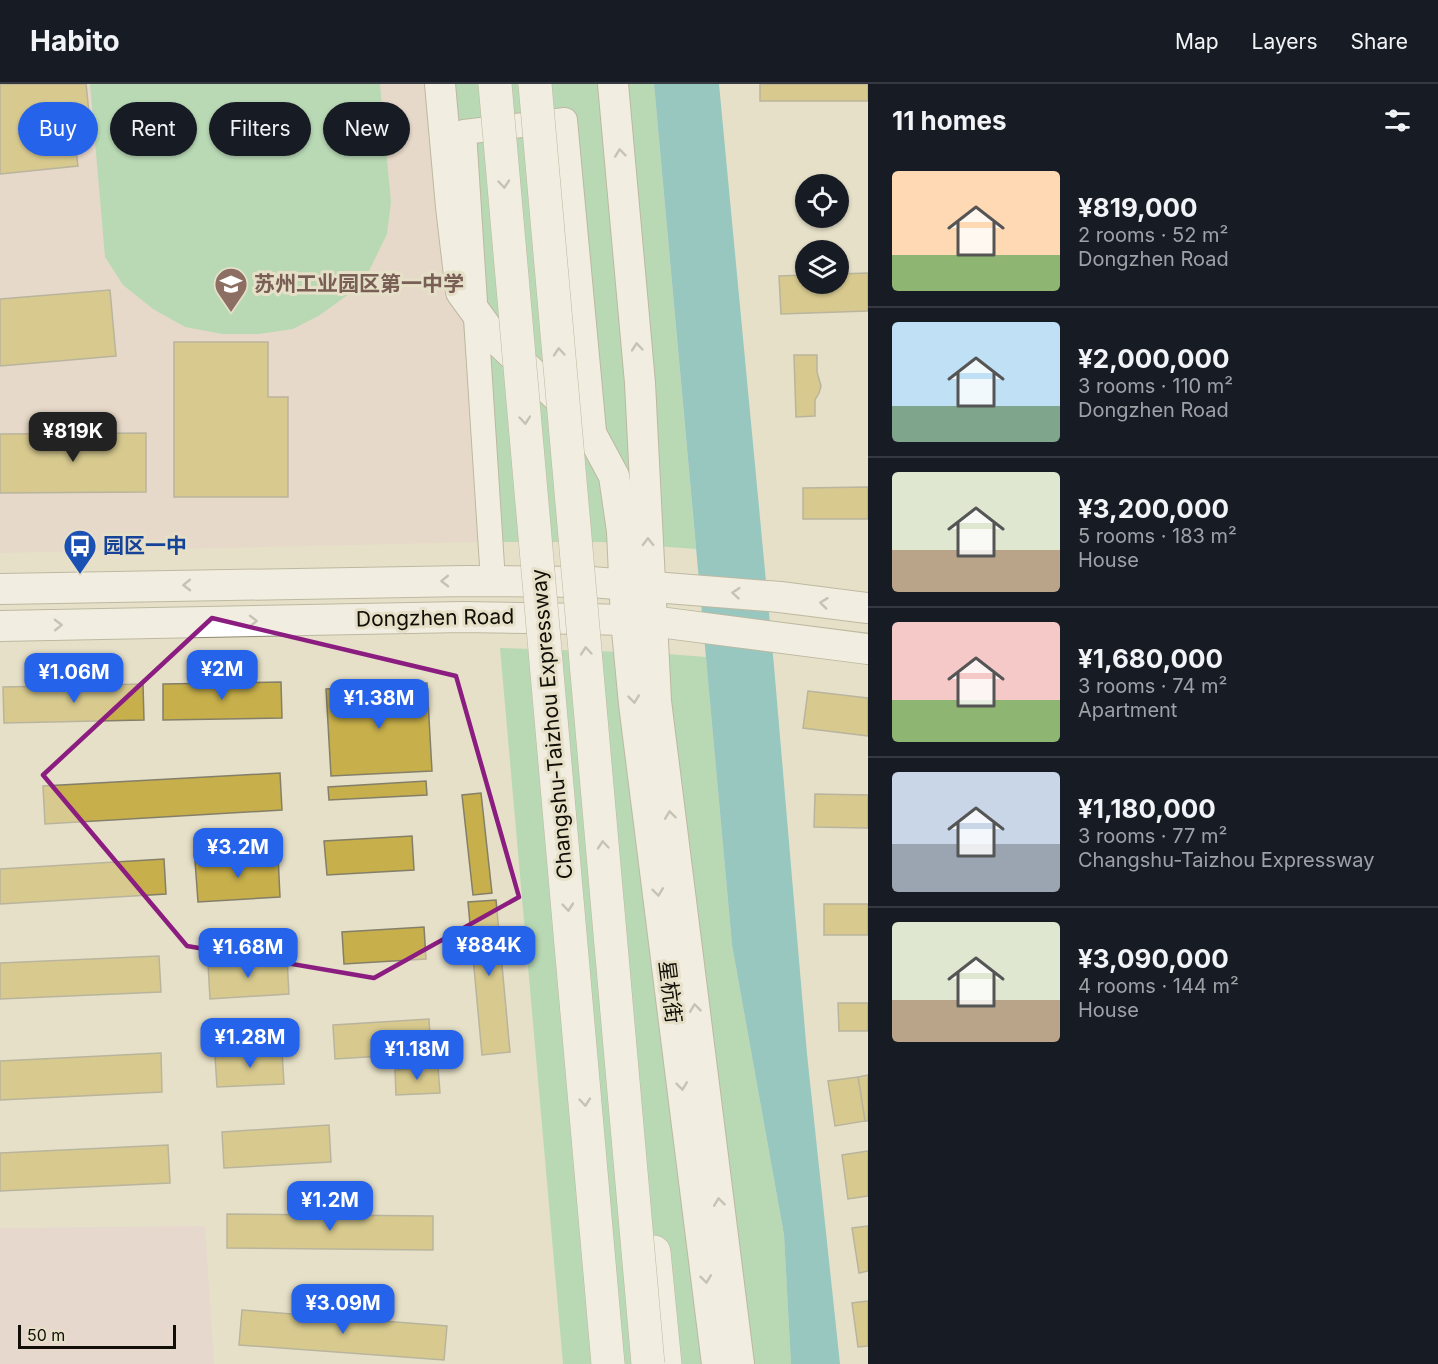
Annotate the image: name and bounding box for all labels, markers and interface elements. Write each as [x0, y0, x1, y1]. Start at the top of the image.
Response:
text: Habito [30, 24, 120, 58]
text: Map [1175, 29, 1219, 54]
text: Layers [1252, 29, 1318, 54]
text: Share [1351, 29, 1408, 54]
chip: Buy [18, 102, 98, 156]
chip: Rent [110, 102, 197, 156]
chip: Filters [209, 102, 311, 156]
chip: New [323, 102, 410, 156]
icon: filters [1381, 104, 1414, 137]
text: 11 homes [892, 105, 1007, 136]
one-way arrow [614, 148, 627, 158]
map controls [795, 174, 849, 294]
button: locate [795, 174, 849, 228]
one-way arrow [497, 180, 510, 189]
text: ¥819,000 [1078, 192, 1198, 223]
icon: home [940, 195, 1012, 267]
text: 2 rooms · 52 m² [1078, 223, 1228, 247]
button: layers [795, 240, 849, 294]
text: Dongzhen Road [1078, 247, 1229, 271]
school or university icon: 苏州工业园区第一中学 [213, 266, 249, 313]
place label: 苏州工业园区第一中学 [254, 271, 464, 296]
one-way arrow [631, 343, 644, 352]
text: ¥2,000,000 [1078, 343, 1229, 374]
icon: home [940, 346, 1012, 418]
one-way arrow [553, 348, 566, 357]
text: 3 rooms · 110 m² [1078, 374, 1233, 398]
text: Dongzhen Road [1078, 398, 1229, 422]
pin: ¥819K [31, 412, 115, 463]
one-way arrow [518, 416, 531, 425]
text: ¥819K [43, 419, 103, 443]
text: ¥3,200,000 [1078, 493, 1229, 524]
icon: home [940, 496, 1012, 568]
text: 5 rooms · 183 m² [1078, 524, 1237, 548]
bus stop icon: 园区一中 [62, 528, 98, 575]
place label: 园区一中 [103, 533, 187, 558]
one-way arrow [642, 537, 654, 546]
text: House [1078, 548, 1139, 572]
street label: Changshu-Taizhou Expressway [525, 568, 578, 880]
one-way arrow [440, 575, 449, 587]
one-way arrow [182, 579, 191, 592]
one-way arrow [731, 587, 741, 600]
one-way arrow [819, 597, 829, 609]
street label: Dongzhen Road [356, 604, 514, 631]
one-way arrow [249, 615, 258, 627]
one-way arrow [54, 619, 63, 631]
text: ¥1,680,000 [1078, 643, 1223, 674]
icon: home [940, 646, 1012, 718]
one-way arrow [580, 647, 593, 656]
pin: ¥2M [193, 650, 251, 701]
pin: ¥1.06M [25, 653, 123, 704]
text: ¥2M [201, 657, 243, 681]
text: ¥1.06M [38, 660, 110, 684]
text: 3 rooms · 74 m² [1078, 674, 1227, 698]
pin: ¥1.38M [330, 679, 428, 730]
text: ¥1.38M [344, 686, 414, 710]
one-way arrow [627, 694, 640, 704]
text: Apartment [1078, 698, 1177, 722]
text: ¥1,180,000 [1078, 793, 1216, 824]
icon: home [940, 796, 1012, 868]
one-way arrow [665, 810, 677, 819]
text: 3 rooms · 77 m² [1078, 824, 1227, 848]
pin: ¥3.2M [196, 828, 280, 879]
text: ¥3.2M [207, 835, 269, 859]
one-way arrow [597, 841, 610, 850]
text: Changshu-Taizhou Expressway [1078, 848, 1374, 872]
one-way arrow [651, 888, 664, 897]
one-way arrow [561, 903, 574, 912]
pin: ¥884K [447, 926, 531, 977]
pin: ¥1.68M [199, 928, 297, 979]
text: ¥884K [456, 933, 522, 957]
text: ¥1.68M [213, 935, 283, 959]
text: ¥3,090,000 [1078, 943, 1229, 974]
icon: home [940, 946, 1012, 1018]
street label: 星杭街 [654, 959, 687, 1025]
text: 4 rooms · 144 m² [1078, 974, 1239, 998]
text: House [1078, 998, 1139, 1022]
one-way arrow [689, 1004, 701, 1013]
pin: ¥1.28M [201, 1018, 299, 1069]
text: ¥1.28M [215, 1025, 285, 1049]
pin: ¥1.18M [368, 1030, 466, 1081]
text: ¥1.18M [384, 1037, 450, 1061]
one-way arrow [675, 1081, 688, 1091]
one-way arrow [578, 1097, 591, 1106]
pin: ¥1.2M [288, 1181, 372, 1232]
text: ¥1.2M [301, 1188, 359, 1212]
one-way arrow [713, 1197, 726, 1206]
one-way arrow [700, 1275, 712, 1284]
pin: ¥3.09M [294, 1284, 392, 1335]
text: ¥3.09M [305, 1291, 381, 1315]
scale bar [18, 1322, 176, 1350]
text: 50 m [27, 1325, 65, 1345]

